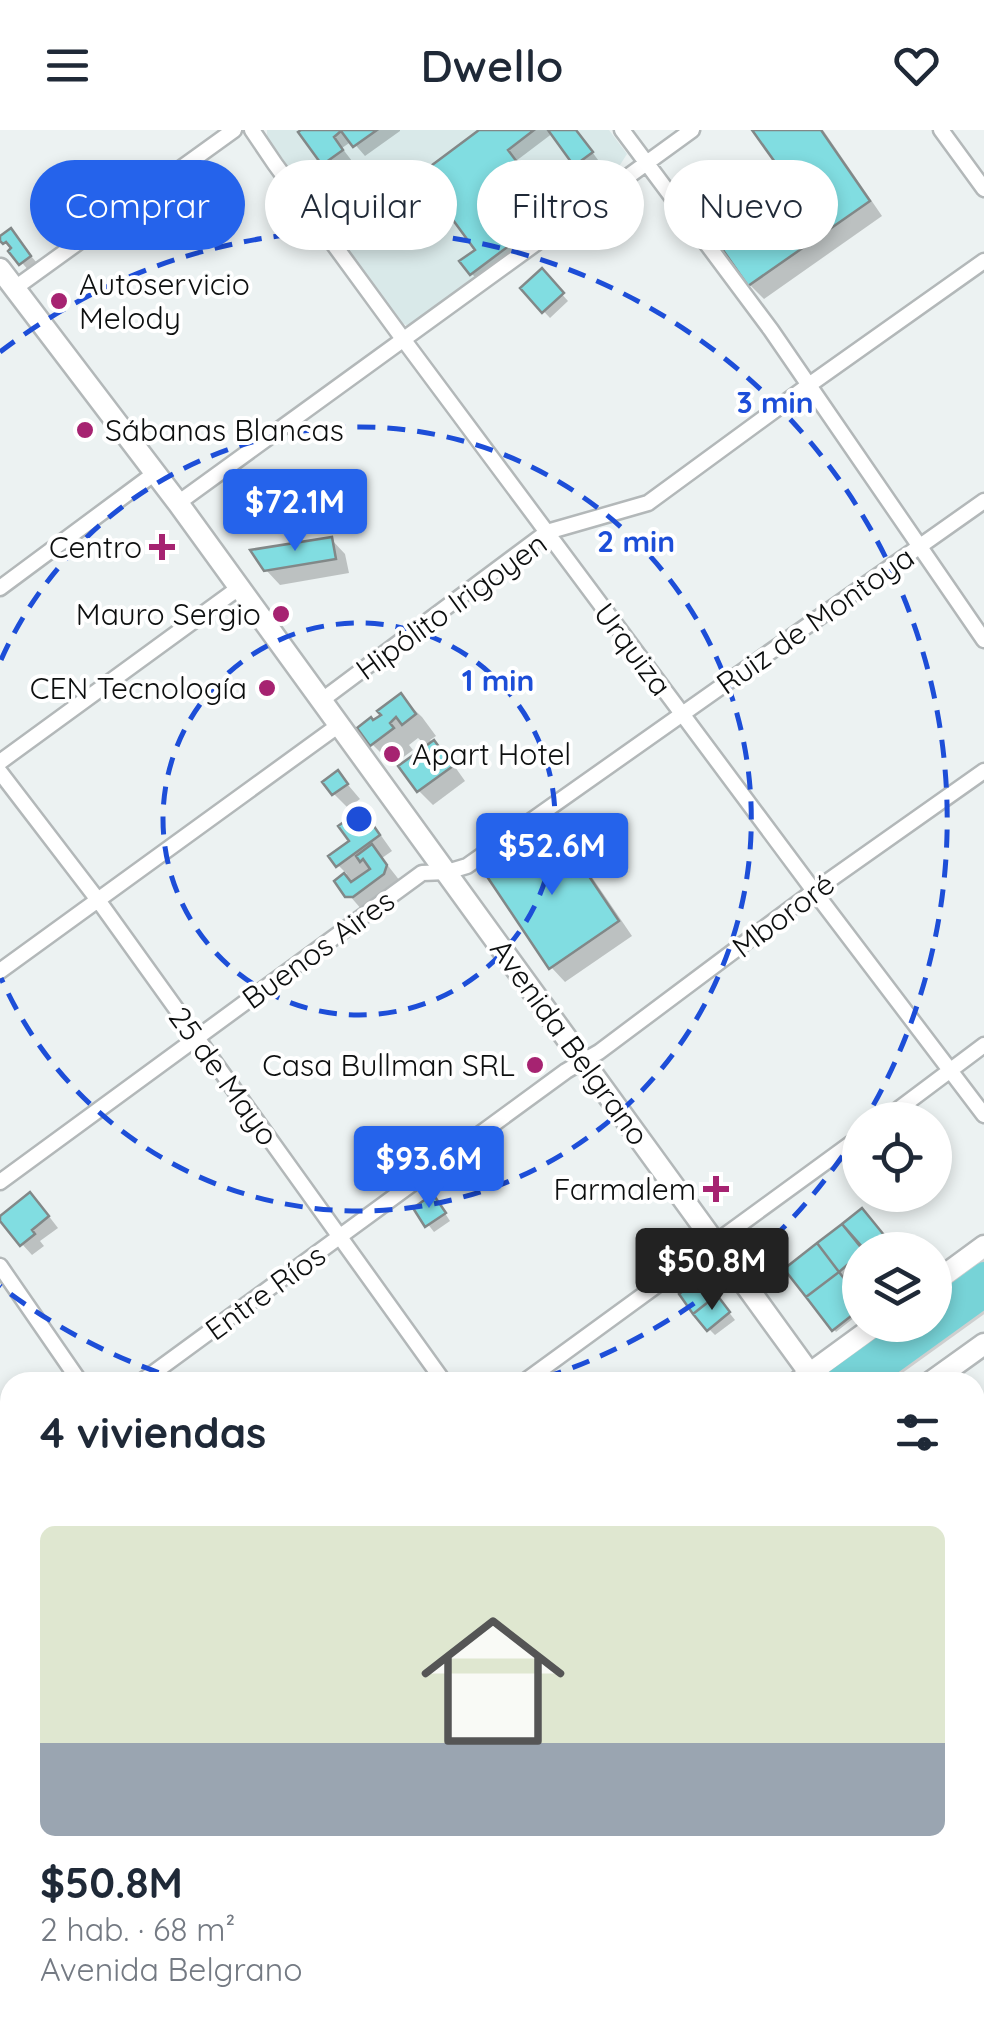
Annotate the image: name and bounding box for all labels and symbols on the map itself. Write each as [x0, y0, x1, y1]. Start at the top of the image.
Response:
place label: Autoservicio Melody [79, 265, 250, 337]
marker: Autoservicio Melody [48, 290, 70, 312]
text: 3 min [736, 383, 814, 421]
place label: Sábanas Blancas [105, 411, 344, 449]
marker: Sábanas Blancas [74, 419, 96, 441]
pin: $72.1M [214, 469, 376, 554]
text: 2 min [597, 522, 675, 560]
street label: Hipólito Irigoyen [348, 524, 554, 688]
place label: Centro [49, 528, 142, 566]
marker: Centro [151, 536, 173, 558]
street label: Ruiz de Montoya [709, 538, 921, 702]
place label: Mauro Sergio [76, 595, 261, 633]
street label: Urquiza [586, 595, 680, 703]
marker: Mauro Sergio [270, 603, 292, 625]
text: 1 min [462, 661, 534, 699]
place label: CEN Tecnología [30, 669, 247, 707]
marker: CEN Tecnología [256, 677, 278, 699]
place label: Apart Hotel [412, 735, 571, 773]
marker: Apart Hotel [381, 743, 403, 765]
centre of rings [341, 801, 377, 837]
pin: $52.6M [471, 813, 633, 898]
street label: Mbororé [724, 864, 842, 966]
street label: Buenos Aires [234, 881, 402, 1017]
street label: Avenida Belgrano [482, 931, 658, 1153]
street label: 25 de Mayo [161, 999, 287, 1153]
place label: Casa Bullman SRL [262, 1046, 515, 1084]
marker: Casa Bullman SRL [524, 1054, 546, 1076]
pin: $93.6M [348, 1126, 510, 1211]
place label: Farmalem [553, 1170, 696, 1208]
marker: Farmalem [705, 1178, 727, 1200]
pin: $50.8M [631, 1228, 793, 1313]
street label: Entre Ríos [197, 1236, 333, 1348]

